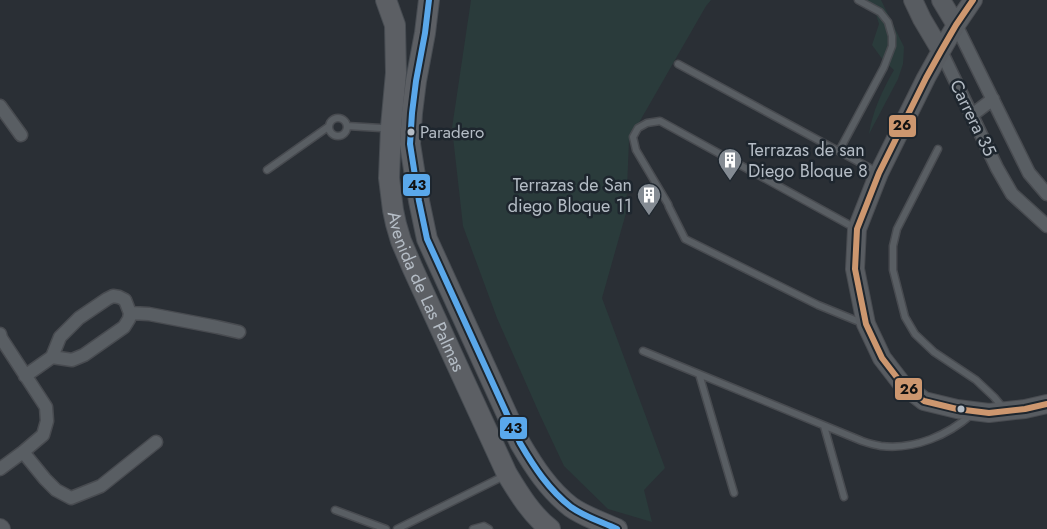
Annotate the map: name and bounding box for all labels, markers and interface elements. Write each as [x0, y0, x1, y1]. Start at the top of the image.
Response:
street label: Carrera 35 [943, 75, 1003, 161]
line badge: 26 [888, 114, 917, 138]
text: 26 [893, 115, 911, 135]
place label: Paradero [420, 120, 484, 144]
marker: Paradero [406, 127, 416, 137]
place label: Terrazas de san Diego Bloque 8 [748, 137, 868, 184]
building icon: Terrazas de san Diego Bloque 8 [717, 147, 743, 181]
place label: Terrazas de San diego Bloque 11 [508, 172, 632, 219]
line badge: 43 [402, 173, 431, 197]
text: 43 [408, 175, 427, 195]
building icon: Terrazas de San diego Bloque 11 [636, 182, 662, 216]
street label: Avenida de Las Palmas [381, 209, 471, 376]
line badge: 26 [894, 377, 923, 401]
text: 26 [900, 379, 918, 399]
unlabelled marker [956, 404, 966, 414]
line badge: 43 [499, 416, 528, 440]
text: 43 [504, 418, 523, 438]

